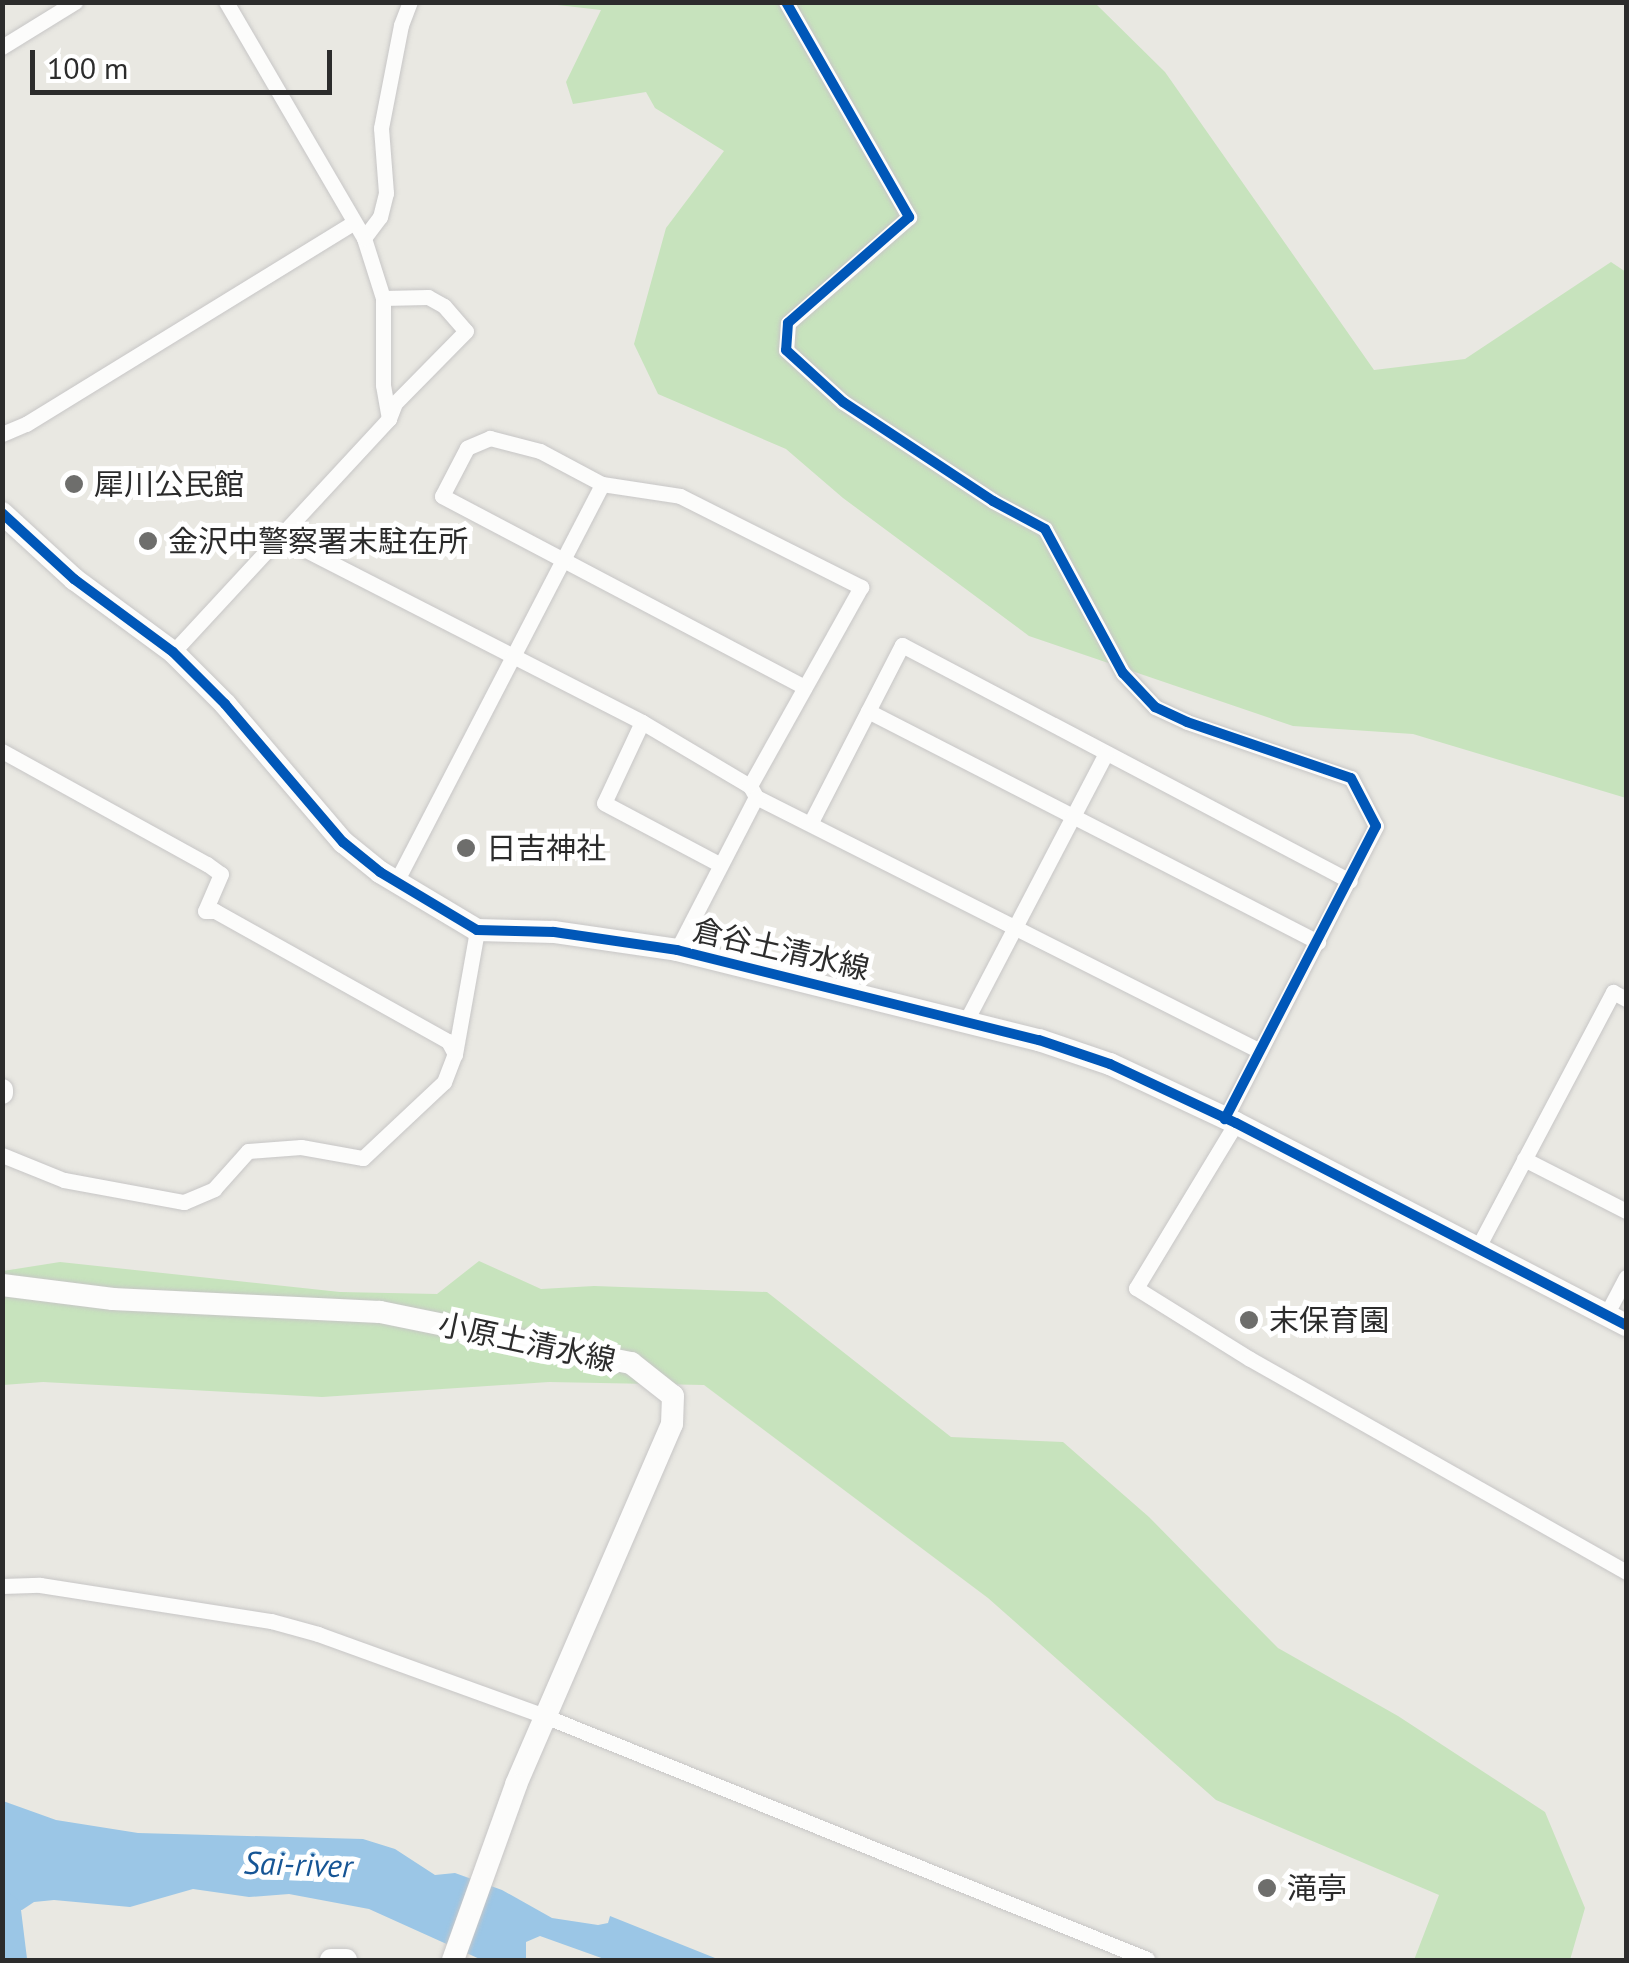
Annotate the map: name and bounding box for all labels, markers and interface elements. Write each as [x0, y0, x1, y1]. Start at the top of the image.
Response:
scale bar [35, 30, 338, 92]
text: 100 m [47, 48, 128, 87]
place label: 犀川公民館 [94, 466, 244, 502]
marker: 犀川公民館 [63, 473, 85, 495]
place label: 金沢中警察署末駐在所 [168, 523, 468, 559]
marker: 金沢中警察署末駐在所 [137, 530, 159, 552]
place label: 日吉神社 [486, 830, 606, 866]
marker: 日吉神社 [455, 837, 477, 859]
street label: 倉谷土清水線 [689, 911, 873, 987]
place label: 末保育園 [1269, 1302, 1389, 1338]
street label: 小原土清水線 [435, 1306, 619, 1378]
marker: 末保育園 [1238, 1309, 1260, 1331]
water label: Sai-river [243, 1843, 353, 1885]
place label: 滝亭 [1287, 1870, 1347, 1906]
marker: 滝亭 [1256, 1877, 1278, 1899]

